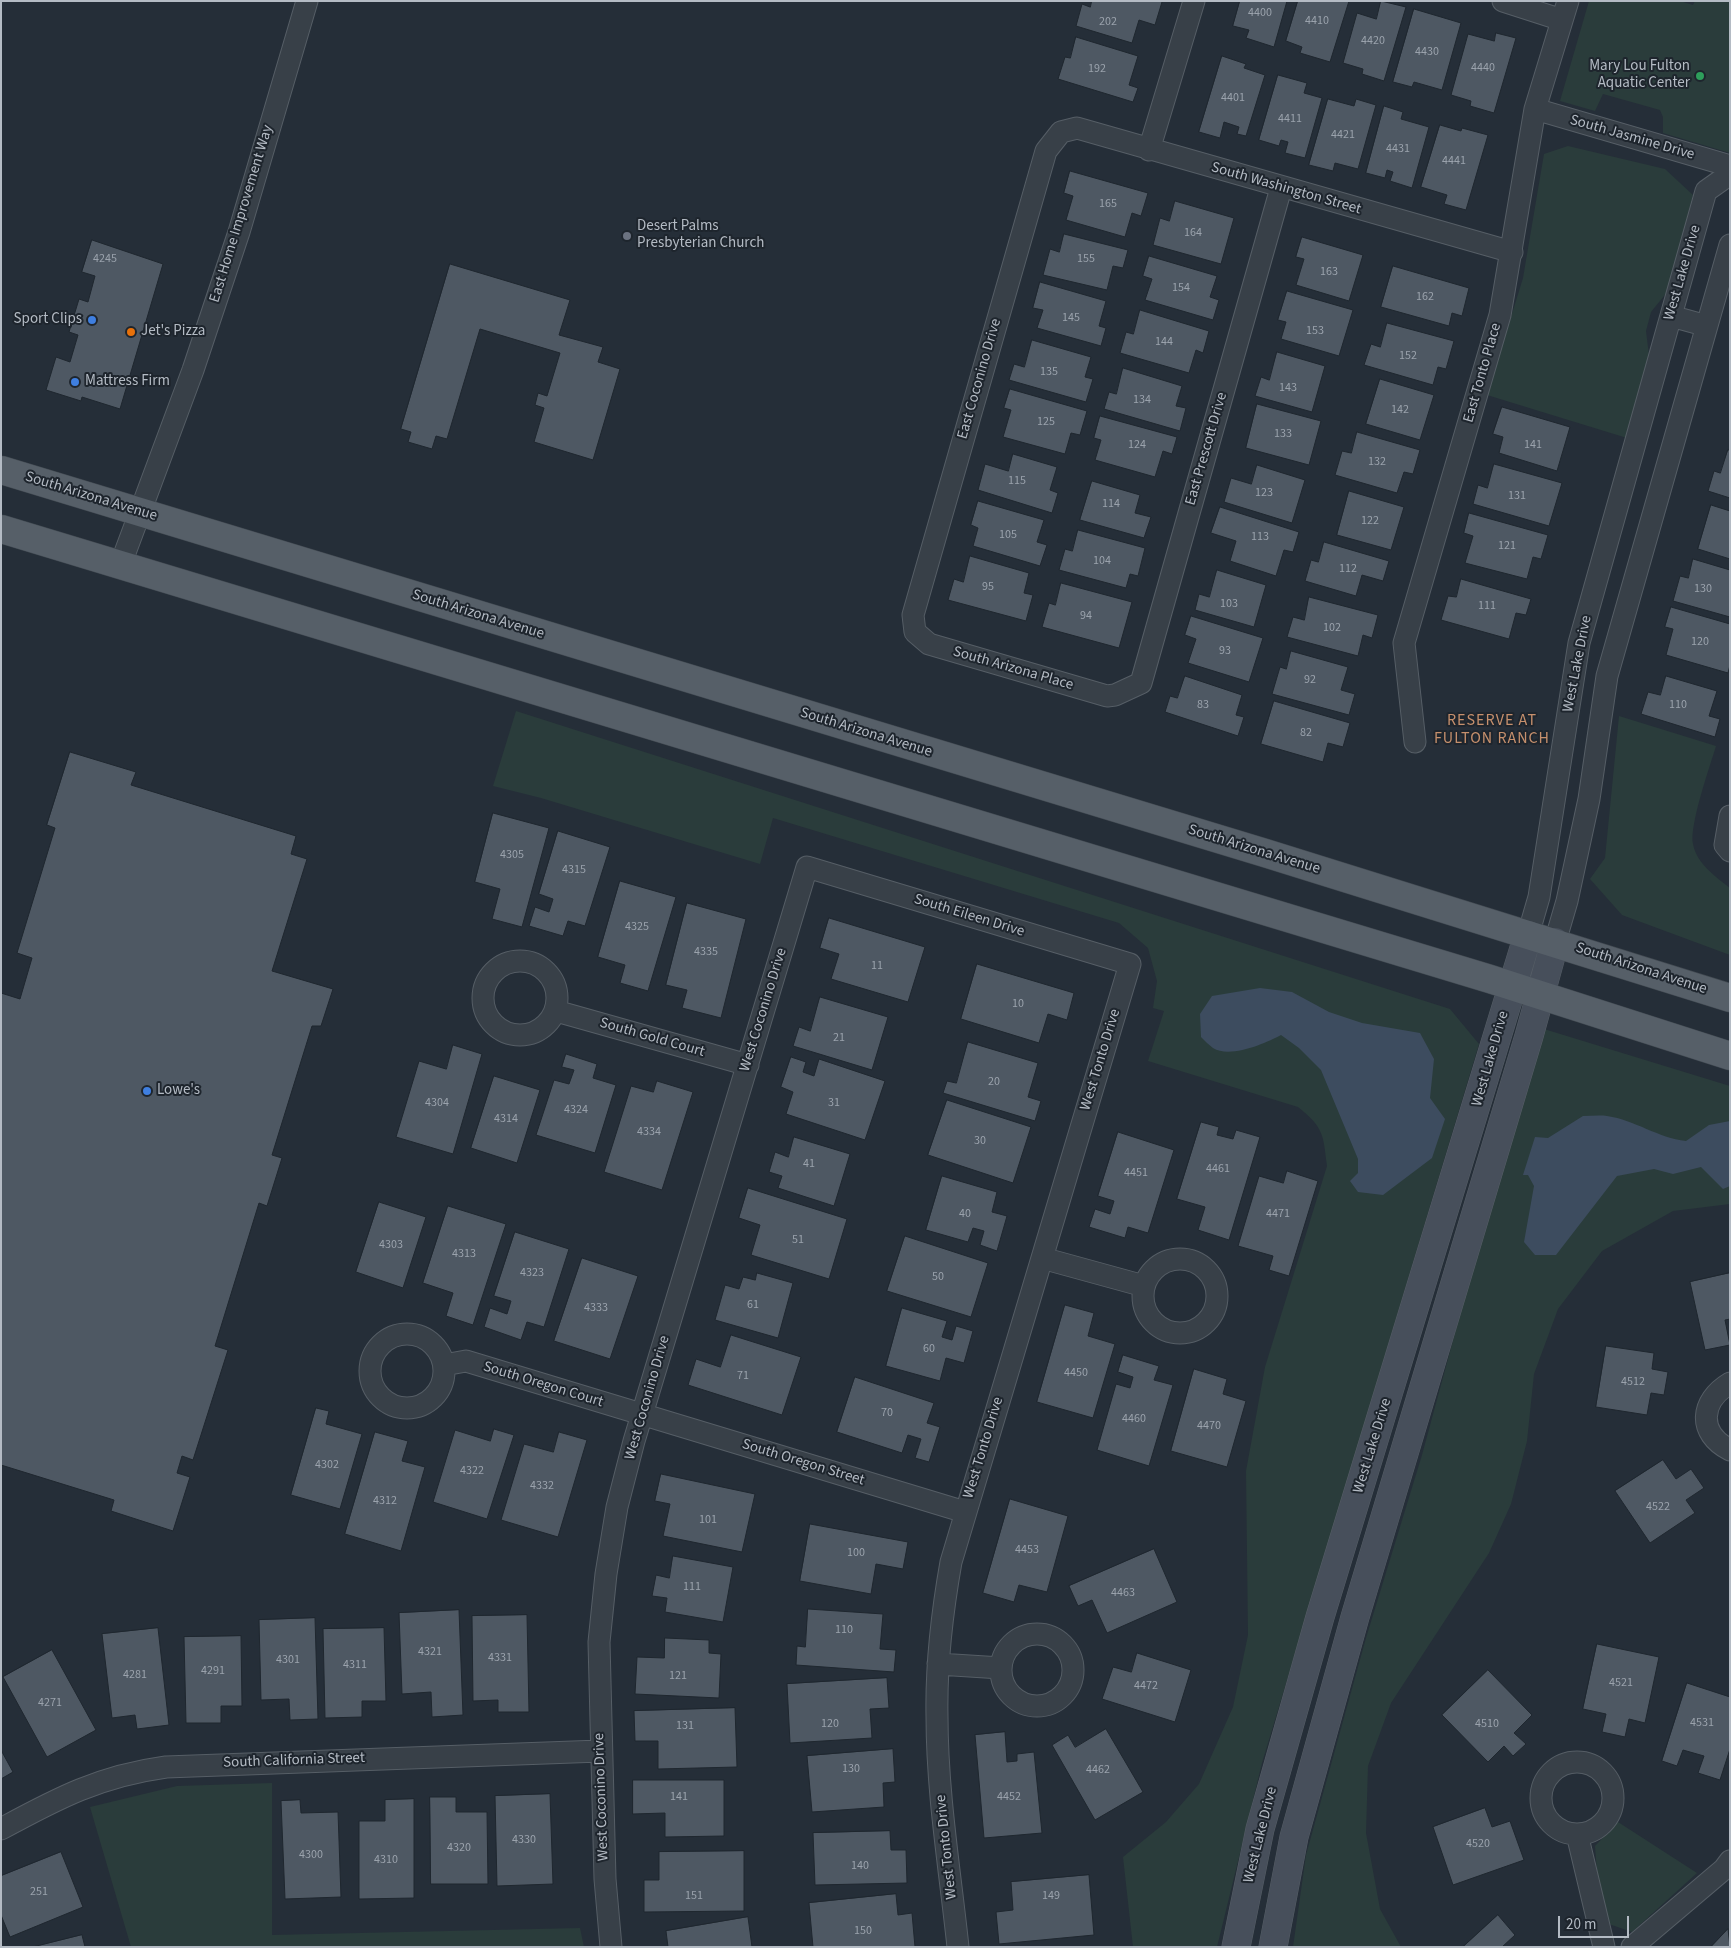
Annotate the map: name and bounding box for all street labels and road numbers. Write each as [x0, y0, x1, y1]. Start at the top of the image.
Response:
street label: South Jasmine Drive [1568, 112, 1696, 164]
street label: East Home Improvement Way [206, 123, 278, 305]
street label: South Washington Street [1209, 159, 1363, 219]
street label: West Lake Drive [1661, 223, 1705, 323]
street label: East Coconino Drive [954, 317, 1006, 441]
street label: East Tonto Place [1460, 321, 1506, 425]
street label: East Prescott Drive [1182, 391, 1232, 507]
street label: South Arizona Avenue [23, 468, 159, 526]
street label: South Arizona Avenue [410, 586, 546, 644]
street label: West Lake Drive [1560, 614, 1596, 714]
street label: South Arizona Place [951, 643, 1075, 695]
street label: South Arizona Avenue [798, 704, 934, 762]
street label: South Arizona Avenue [1186, 821, 1322, 879]
street label: South Eileen Drive [912, 891, 1026, 941]
street label: South Arizona Avenue [1573, 939, 1709, 999]
street label: West Coconino Drive [737, 946, 791, 1074]
street label: West Tonto Drive [1077, 1007, 1125, 1113]
street label: West Lake Drive [1469, 1009, 1513, 1109]
street label: South Gold Court [598, 1014, 706, 1062]
street label: West Coconino Drive [622, 1334, 674, 1462]
street label: South Oregon Court [481, 1358, 605, 1412]
street label: West Tonto Drive [960, 1395, 1008, 1501]
street label: West Lake Drive [1350, 1396, 1396, 1496]
street label: South Oregon Street [740, 1436, 866, 1490]
street label: West Coconino Drive [591, 1733, 613, 1861]
street label: South California Street [223, 1750, 365, 1772]
street label: West Lake Drive [1240, 1785, 1282, 1885]
street label: West Tonto Drive [933, 1794, 961, 1900]

